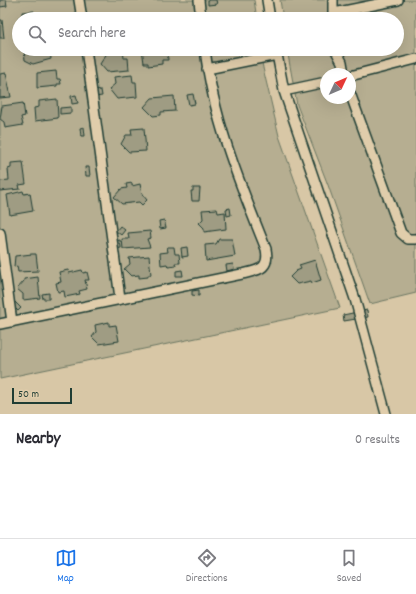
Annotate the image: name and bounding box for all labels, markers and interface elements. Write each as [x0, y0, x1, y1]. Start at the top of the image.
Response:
search box [12, 12, 404, 56]
icon: search [26, 23, 48, 45]
text: Search here [58, 23, 126, 45]
north arrow [320, 68, 356, 104]
scale bar [12, 386, 72, 405]
text: 50 m [18, 387, 39, 403]
text: Nearby [16, 428, 60, 452]
text: 0 results [355, 431, 400, 450]
tab: Map [55, 547, 77, 587]
tab: Directions [186, 547, 228, 587]
tab: Saved [337, 547, 361, 587]

